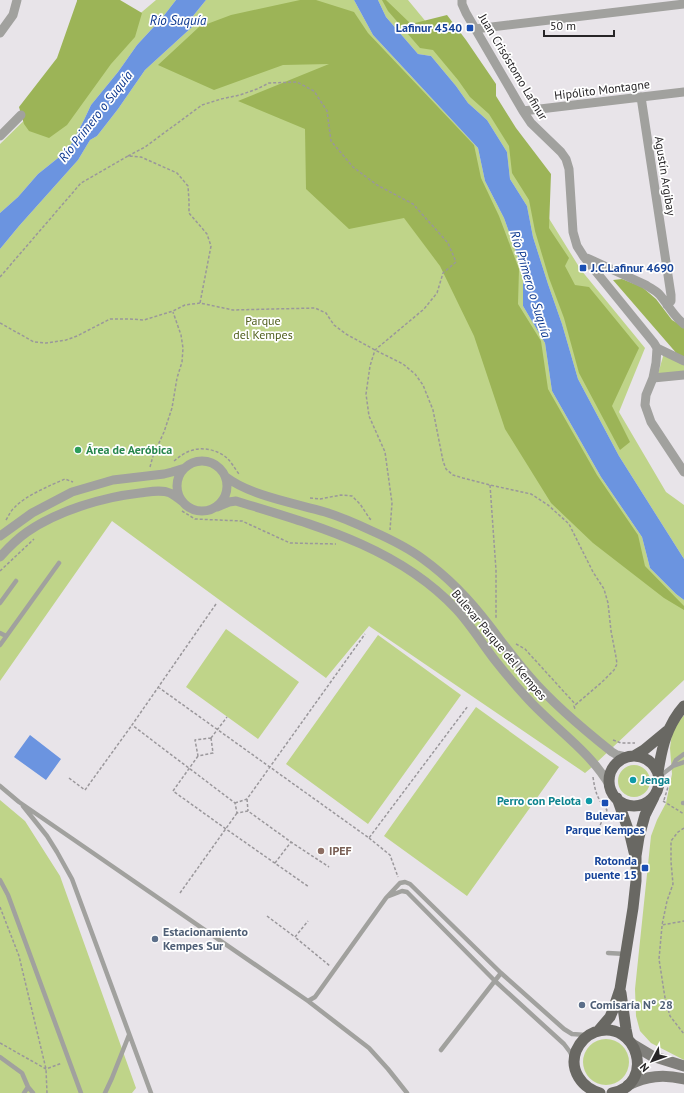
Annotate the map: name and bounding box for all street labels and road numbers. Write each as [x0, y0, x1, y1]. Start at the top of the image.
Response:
street label: Juan Crisóstomo Lafinur [475, 10, 551, 123]
street label: Hipólito Montagne [553, 76, 651, 103]
street label: Agustín Argibay [652, 135, 679, 217]
street label: Bulevar Parque del Kempes [449, 586, 550, 703]

